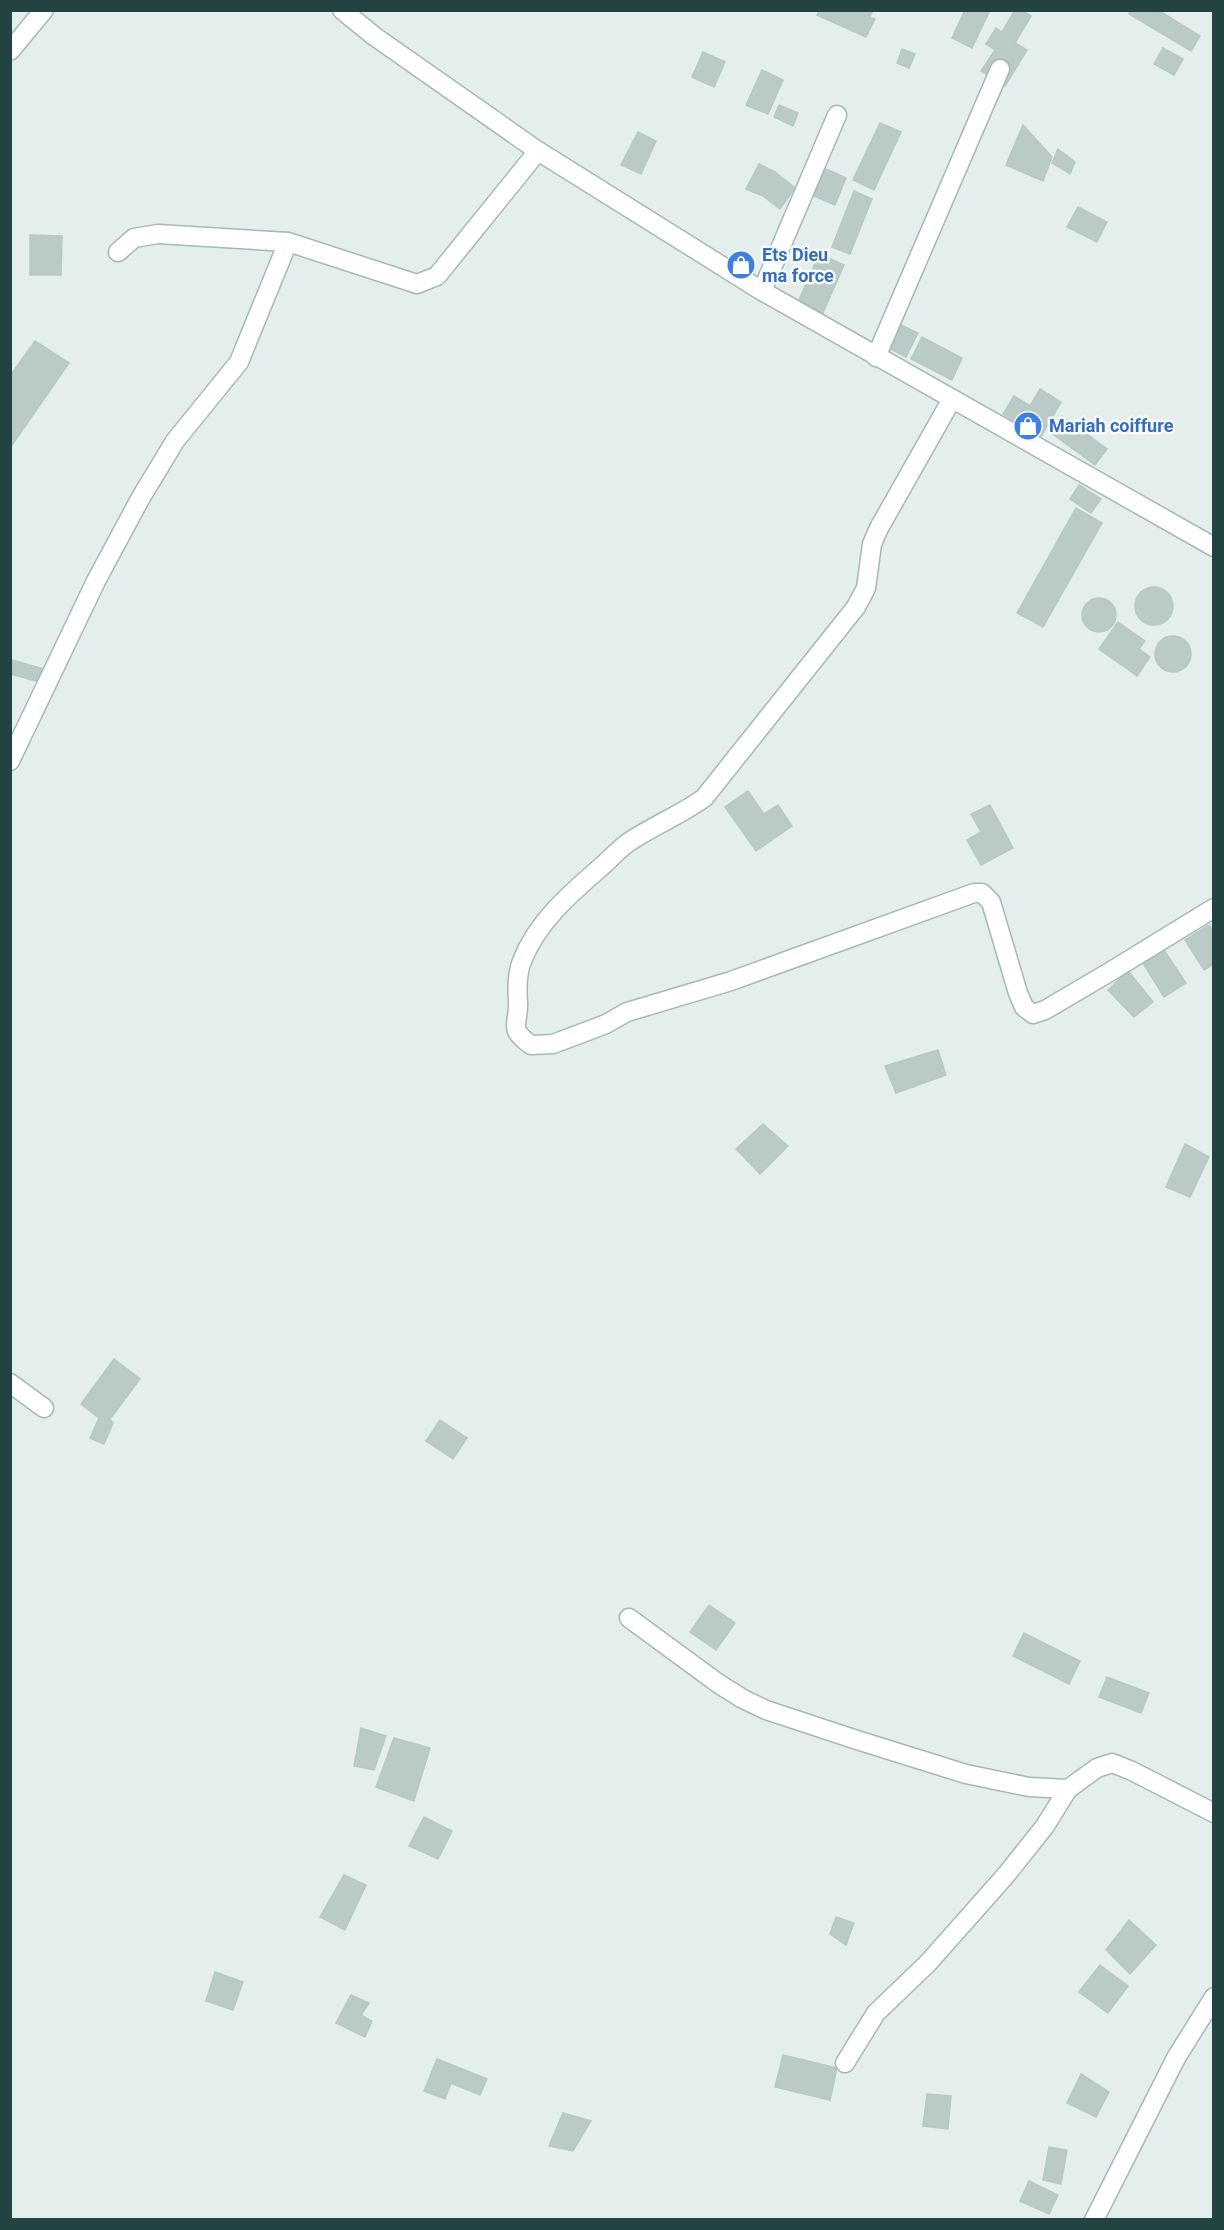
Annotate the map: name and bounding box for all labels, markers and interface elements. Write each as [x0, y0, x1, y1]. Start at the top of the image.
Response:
place label: Ets Dieu ma force [762, 244, 834, 286]
shop icon: Ets Dieu ma force [725, 249, 757, 281]
shop icon: Mariah coiffure [1012, 410, 1044, 442]
place label: Mariah coiffure [1049, 415, 1174, 436]

